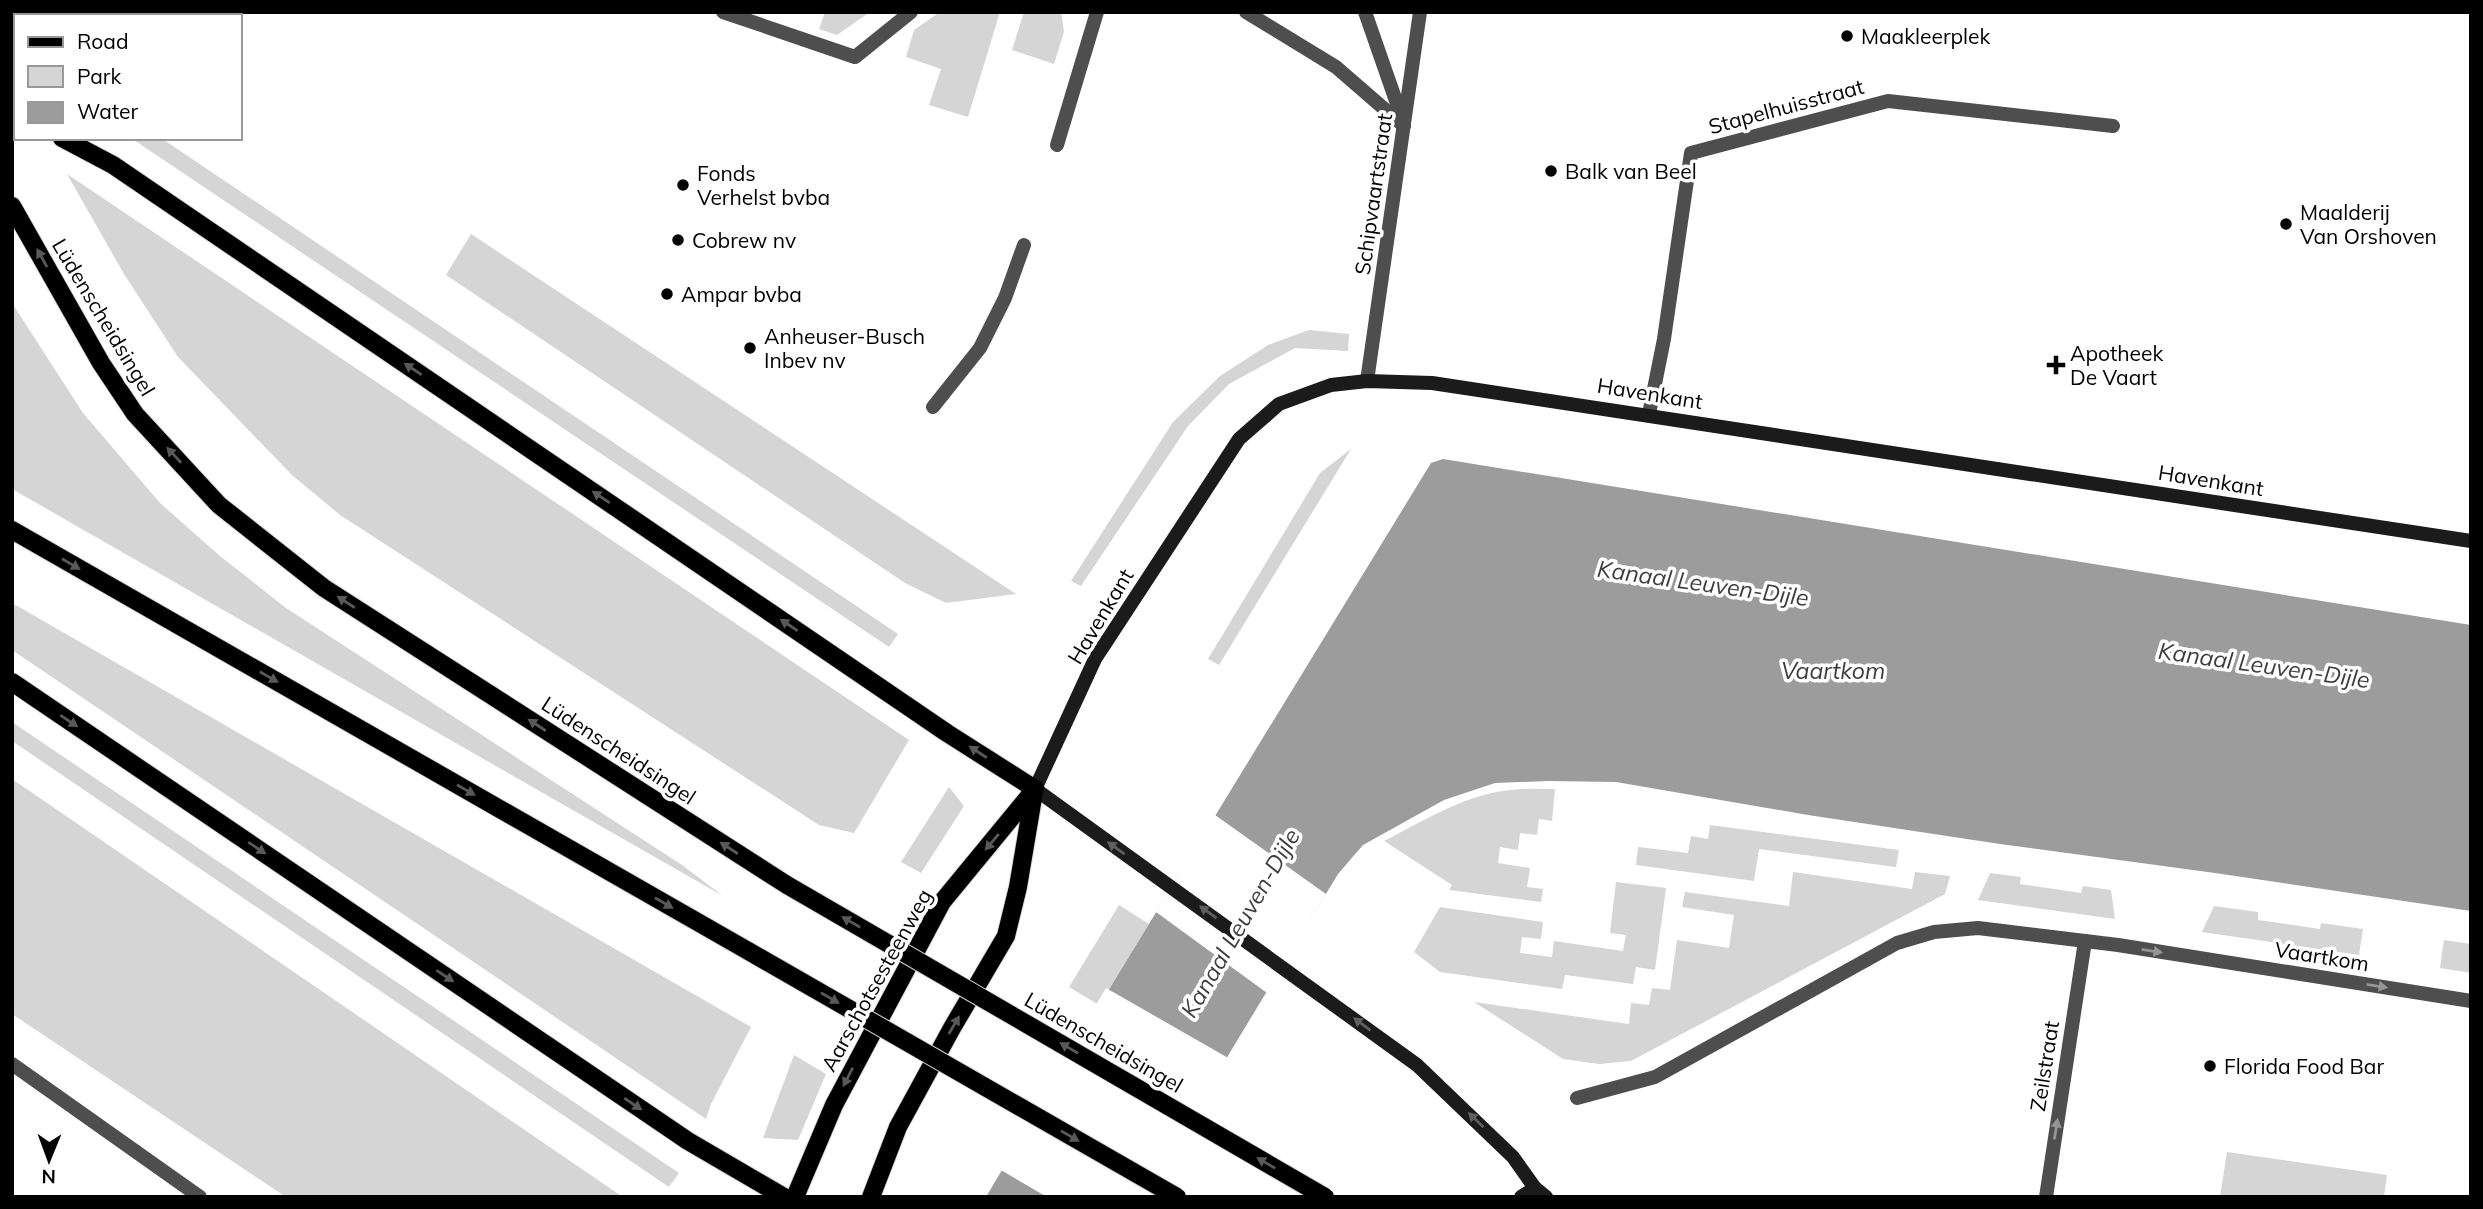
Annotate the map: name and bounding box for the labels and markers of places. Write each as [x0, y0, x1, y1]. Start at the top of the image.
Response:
place label: Maakleerplek [1861, 23, 1991, 49]
marker: Maakleerplek [1839, 28, 1855, 44]
place label: Balk van Beel [1565, 158, 1697, 184]
place label: Fonds Verhelst bvba [697, 160, 830, 210]
marker: Balk van Beel [1543, 163, 1559, 179]
marker: Fonds Verhelst bvba [675, 177, 691, 193]
place label: Maalderij Van Orshoven [2300, 199, 2437, 249]
marker: Maalderij Van Orshoven [2278, 216, 2294, 232]
place label: Cobrew nv [692, 227, 796, 253]
marker: Cobrew nv [670, 232, 686, 248]
place label: Ampar bvba [681, 281, 802, 307]
marker: Ampar bvba [659, 286, 675, 302]
place label: Anheuser-Busch Inbev nv [764, 323, 925, 373]
marker: Anheuser-Busch Inbev nv [742, 340, 758, 356]
place label: Apotheek De Vaart [2070, 340, 2163, 390]
marker: Apotheek De Vaart [2048, 357, 2064, 373]
place label: Florida Food Bar [2224, 1053, 2384, 1079]
marker: Florida Food Bar [2202, 1058, 2218, 1074]

